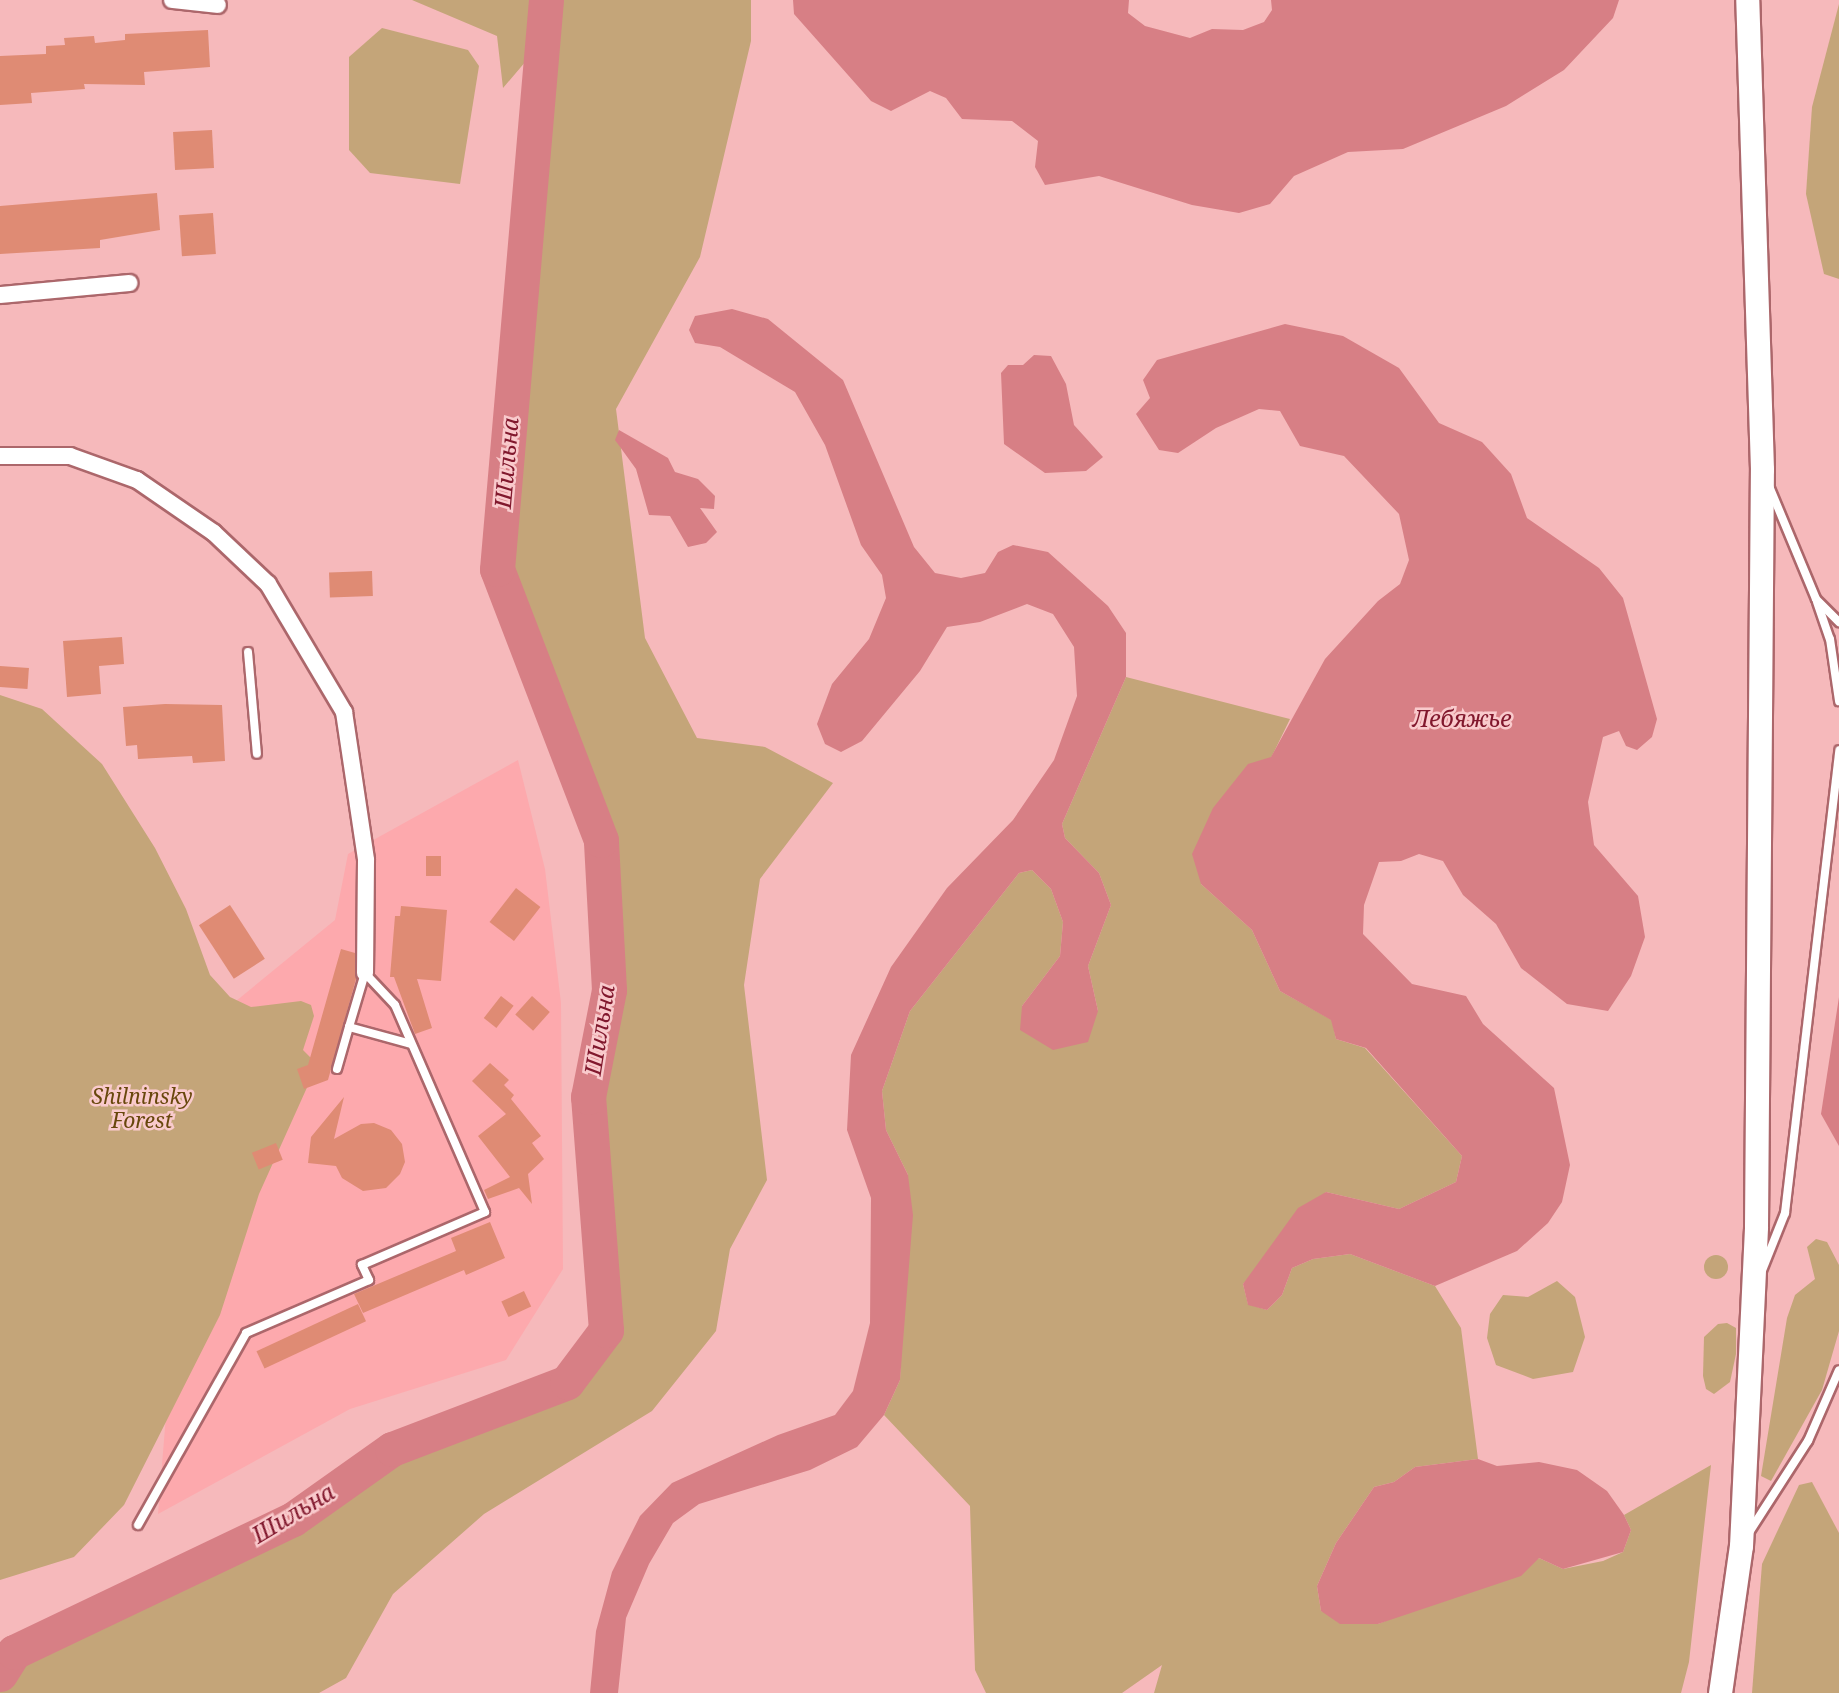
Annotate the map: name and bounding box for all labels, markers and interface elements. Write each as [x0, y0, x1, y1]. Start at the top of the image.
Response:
water label: Шильна [488, 416, 524, 510]
water label: Лебяжье [1412, 704, 1512, 732]
water label: Шильна [578, 983, 620, 1077]
park label: Shilninsky Forest [91, 1083, 193, 1133]
water label: Шильна [247, 1478, 339, 1548]

